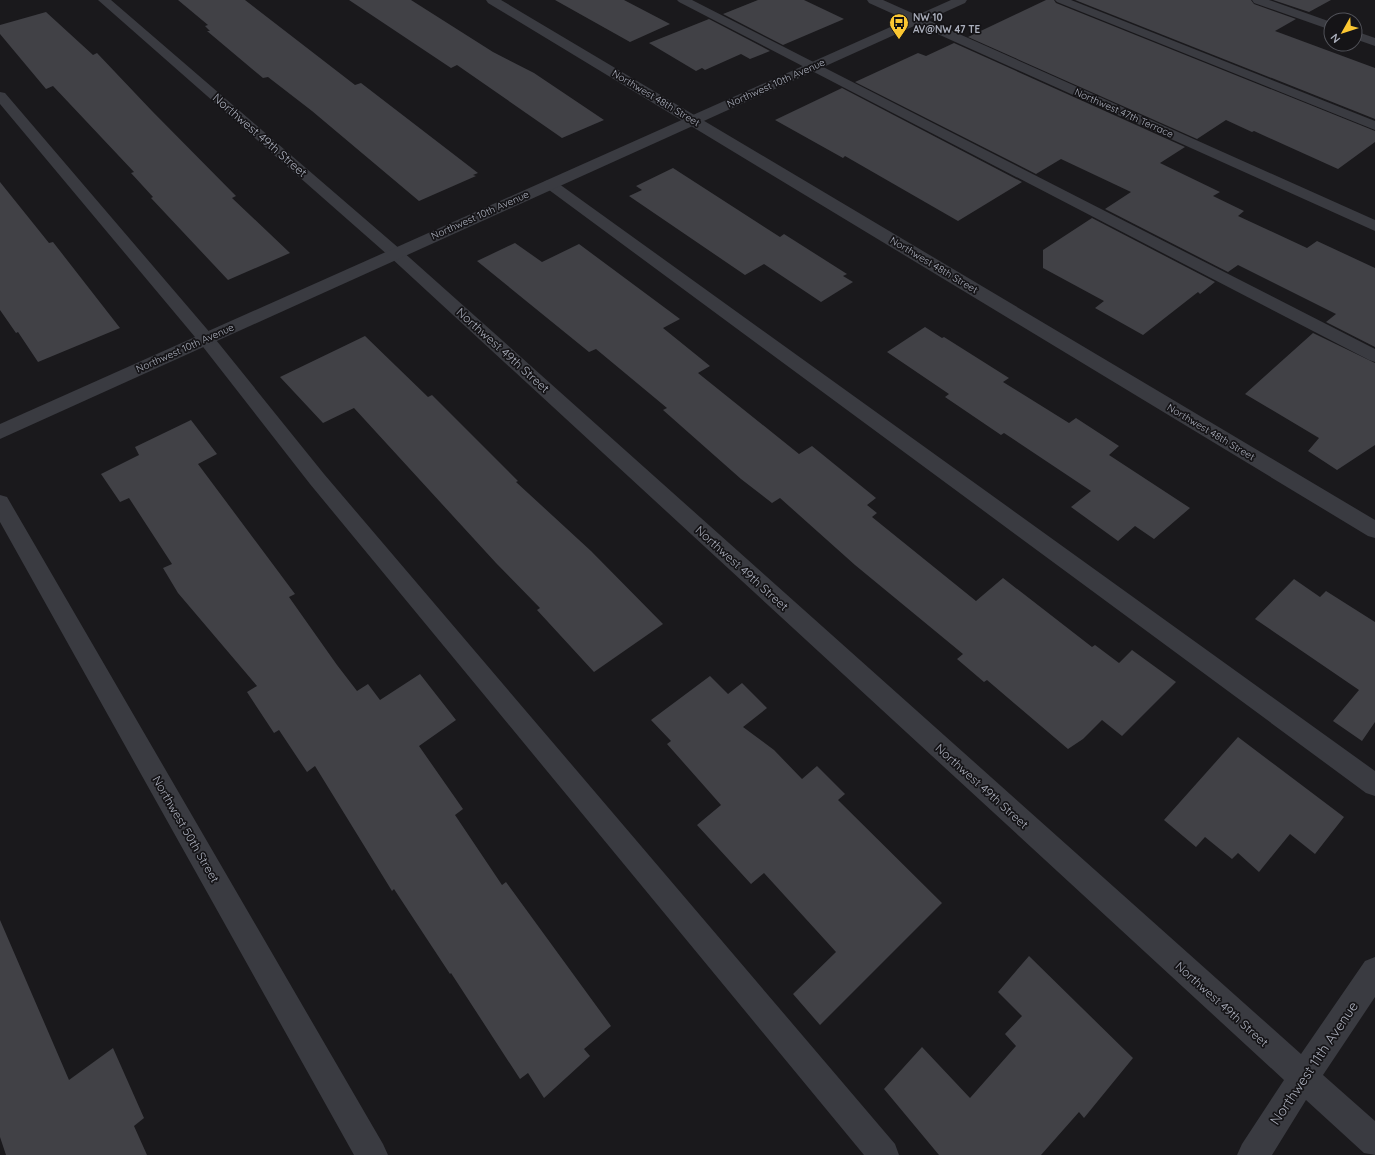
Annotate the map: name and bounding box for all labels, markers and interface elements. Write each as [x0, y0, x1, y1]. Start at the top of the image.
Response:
place label: NW 10 AV@NW 47 TE [913, 11, 981, 36]
bus stop icon: NW 10 AV@NW 47 TE [888, 12, 910, 40]
north arrow [1323, 12, 1363, 52]
text: N [1327, 31, 1343, 46]
street label: Northwest 10th Avenue [725, 55, 827, 110]
street label: Northwest 48th Street [610, 67, 703, 130]
street label: Northwest 47th Terrace [1072, 85, 1176, 141]
street label: Northwest 49th Street [210, 90, 310, 180]
street label: Northwest 10th Avenue [429, 187, 531, 242]
street label: Northwest 48th Street [888, 234, 981, 297]
street label: Northwest 49th Street [453, 304, 553, 396]
street label: Northwest 10th Avenue [134, 320, 236, 375]
street label: Northwest 48th Street [1165, 401, 1258, 464]
street label: Northwest 49th Street [692, 522, 792, 614]
street label: Northwest 49th Street [932, 740, 1032, 832]
street label: Northwest 50th Street [149, 773, 223, 885]
street label: Northwest 49th Street [1172, 958, 1272, 1050]
street label: Northwest 11th Avenue [1266, 998, 1362, 1128]

